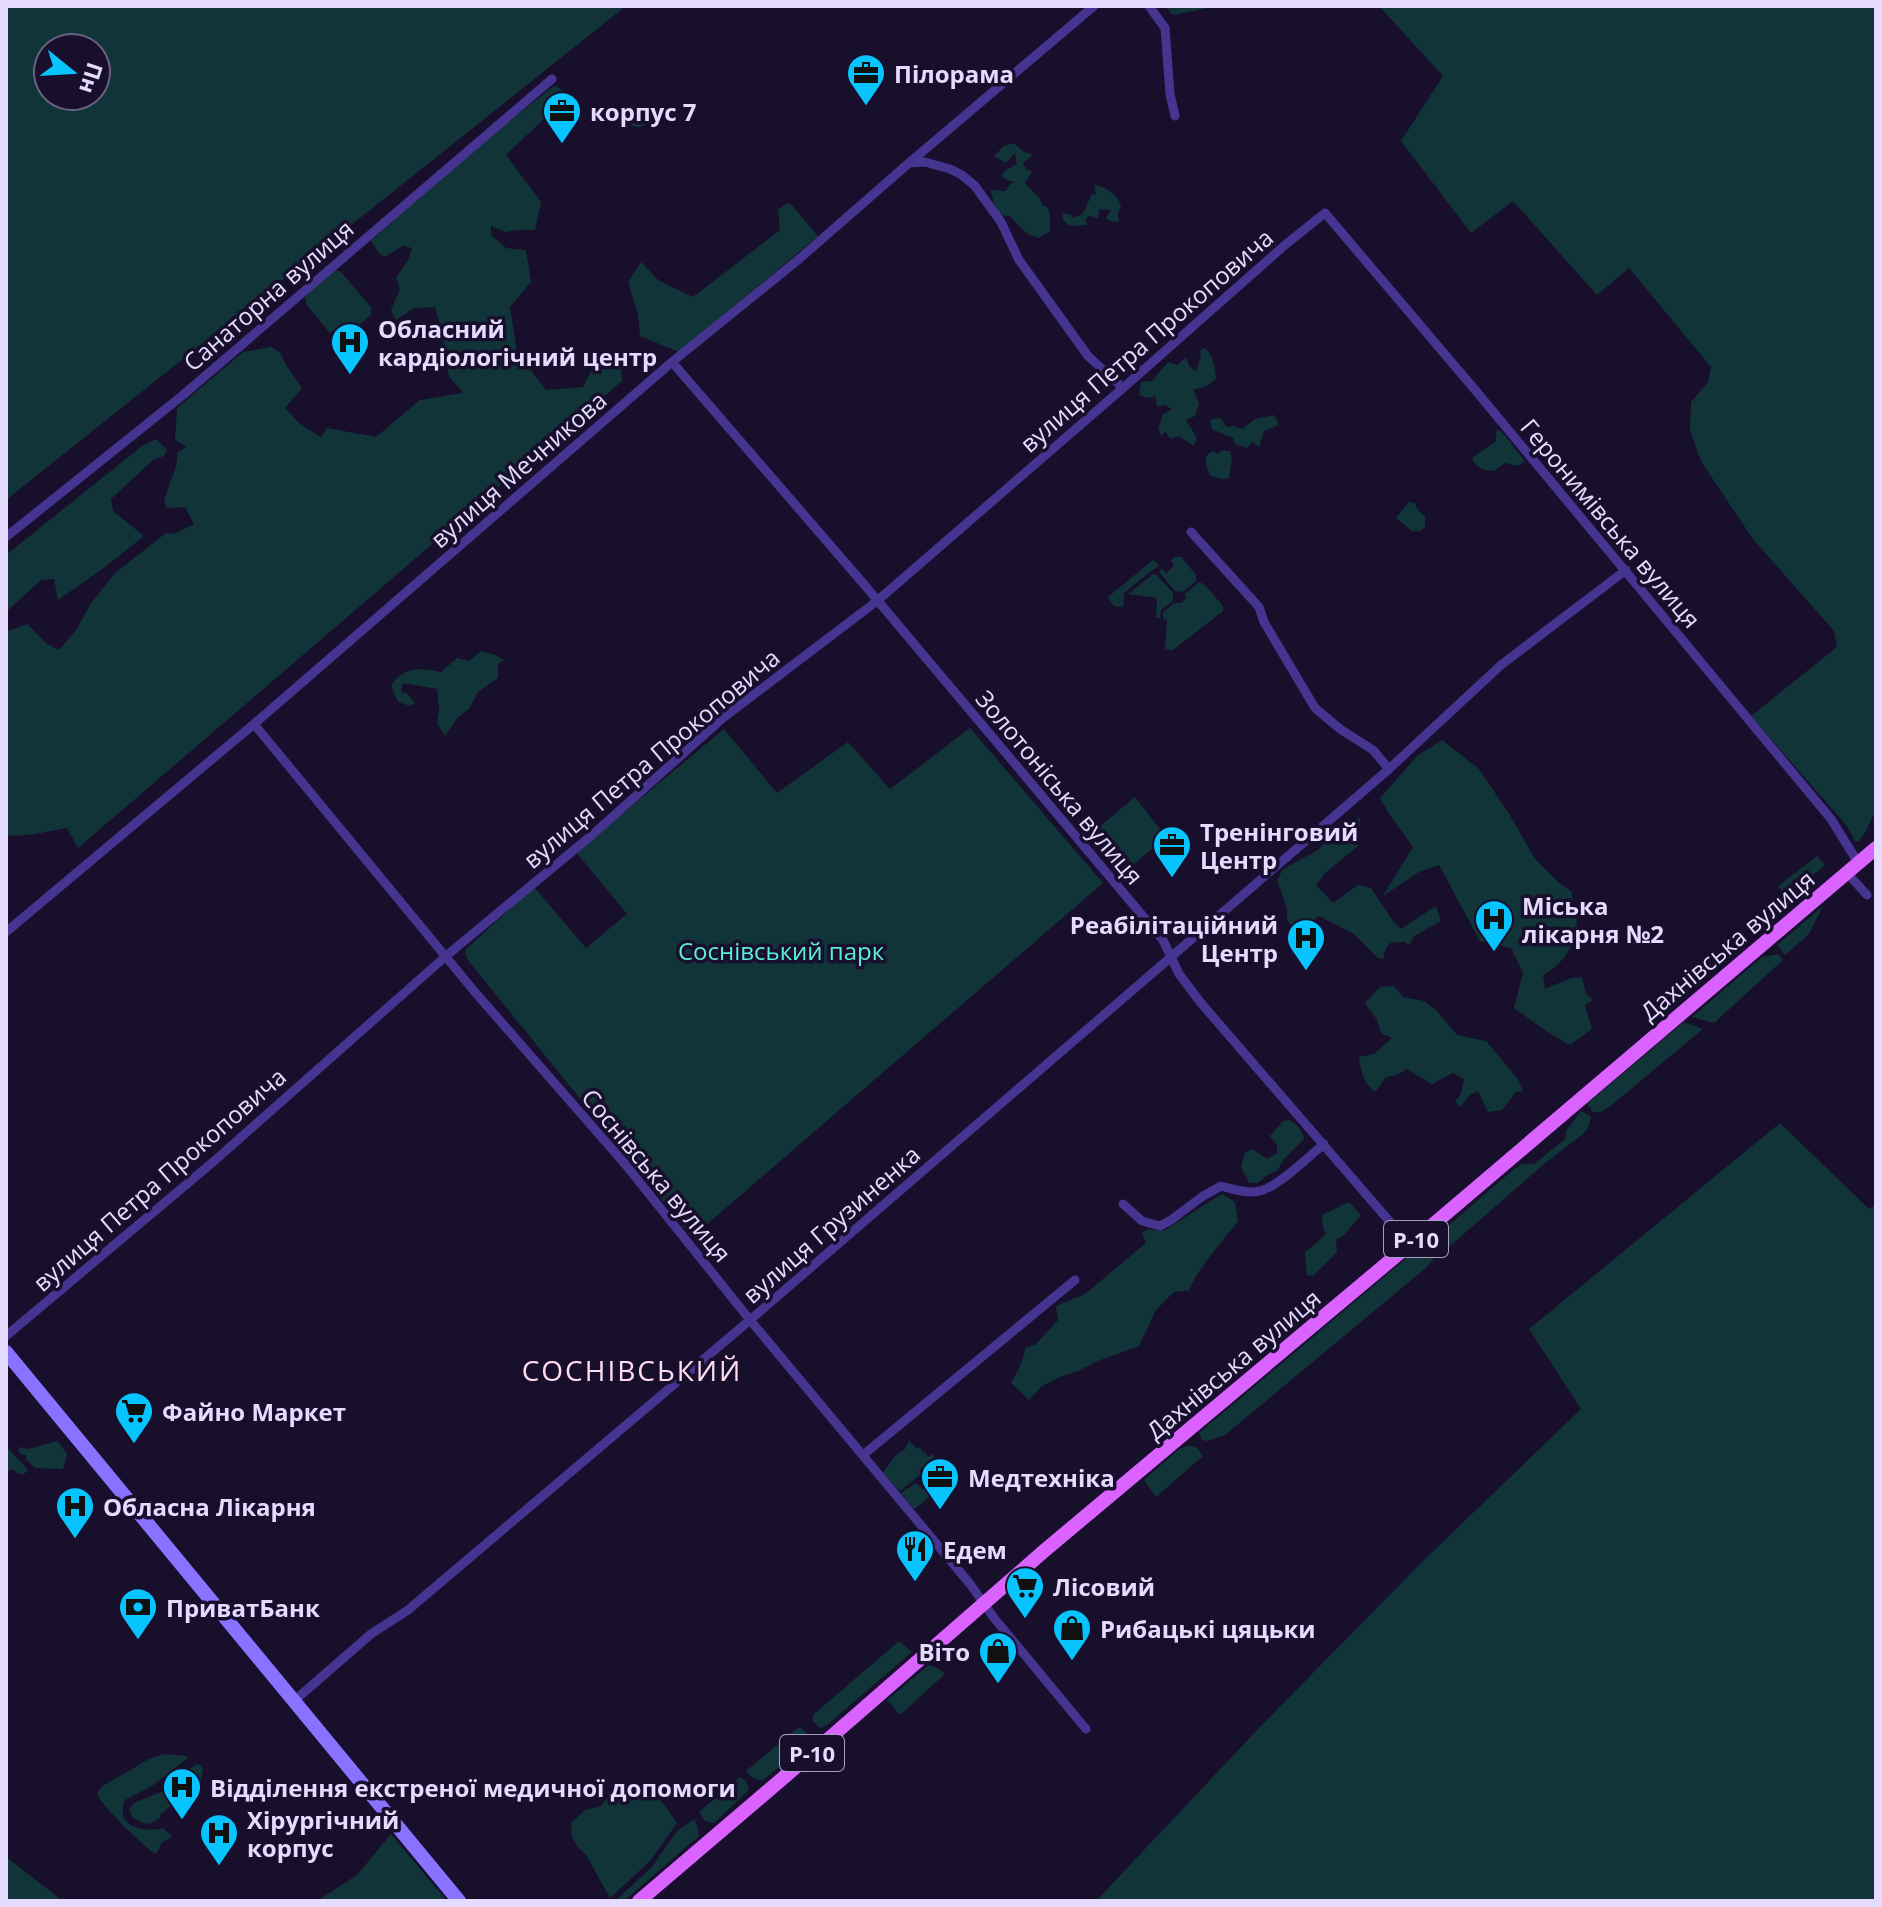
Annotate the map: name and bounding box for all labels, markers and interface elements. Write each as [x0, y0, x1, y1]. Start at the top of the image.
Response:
north arrow [32, 32, 112, 112]
office icon: Пілорама [845, 52, 887, 107]
place label: Пілорама [894, 57, 1014, 90]
text: Пн [73, 59, 111, 98]
office icon: корпус 7 [541, 90, 583, 145]
place label: корпус 7 [590, 95, 697, 128]
street label: Санаторна вулиця [176, 212, 360, 378]
street label: вулиця Петра Прокоповича [1012, 221, 1280, 459]
place label: Обласний кардіологічний центр [378, 312, 657, 373]
hospital icon: Обласний кардіологічний центр [329, 321, 371, 376]
street label: вулиця Мечникова [423, 383, 613, 555]
street label: Геронимівська вулиця [1514, 411, 1708, 635]
street label: вулиця Петра Прокоповича [516, 641, 786, 875]
street label: Золотоніська вулиця [969, 683, 1151, 891]
place label: Тренінговий Центр [1200, 815, 1358, 876]
office icon: Тренінговий Центр [1151, 824, 1193, 879]
street label: Дахнівська вулиця [1633, 862, 1821, 1028]
place label: Міська лікарня №2 [1522, 889, 1664, 950]
hospital icon: Міська лікарня №2 [1473, 898, 1515, 953]
place label: Реабілітаційний Центр [1070, 908, 1278, 969]
hospital icon: Реабілітаційний Центр [1285, 917, 1327, 972]
park label: Соснівський парк [678, 934, 885, 967]
street label: вулиця Петра Прокоповича [25, 1060, 293, 1298]
street label: Соснівська вулиця [575, 1081, 739, 1269]
street label: вулиця Грузиненка [735, 1138, 927, 1310]
road number: Р-10 [1384, 1221, 1448, 1257]
street label: Дахнівська вулиця [1139, 1281, 1327, 1447]
district label: СОСНІВСЬКИЙ [522, 1351, 742, 1389]
supermarket icon: Файно Маркет [113, 1390, 155, 1445]
place label: Файно Маркет [162, 1395, 346, 1428]
office icon: Медтехніка [919, 1456, 961, 1511]
place label: Медтехніка [968, 1461, 1115, 1494]
hospital icon: Обласна Лікарня [54, 1485, 96, 1540]
place label: Обласна Лікарня [103, 1490, 316, 1523]
restaurant icon: Едем [894, 1528, 936, 1583]
place label: Едем [943, 1533, 1007, 1566]
supermarket icon: Лісовий [1004, 1565, 1046, 1620]
place label: Лісовий [1053, 1570, 1155, 1603]
bank icon: ПриватБанк [117, 1586, 159, 1641]
place label: ПриватБанк [166, 1591, 320, 1624]
shop icon: Рибацькі цяцьки [1051, 1607, 1093, 1662]
place label: Рибацькі цяцьки [1100, 1612, 1316, 1645]
shop icon: Віто [977, 1630, 1019, 1685]
place label: Віто [918, 1635, 970, 1668]
road number: Р-10 [780, 1735, 844, 1771]
hospital icon: Відділення екстреної медичної допомоги [161, 1766, 203, 1821]
place label: Відділення екстреної медичної допомоги [210, 1771, 736, 1804]
place label: Хірургічний корпус [247, 1803, 399, 1864]
hospital icon: Хірургічний корпус [198, 1812, 240, 1867]

